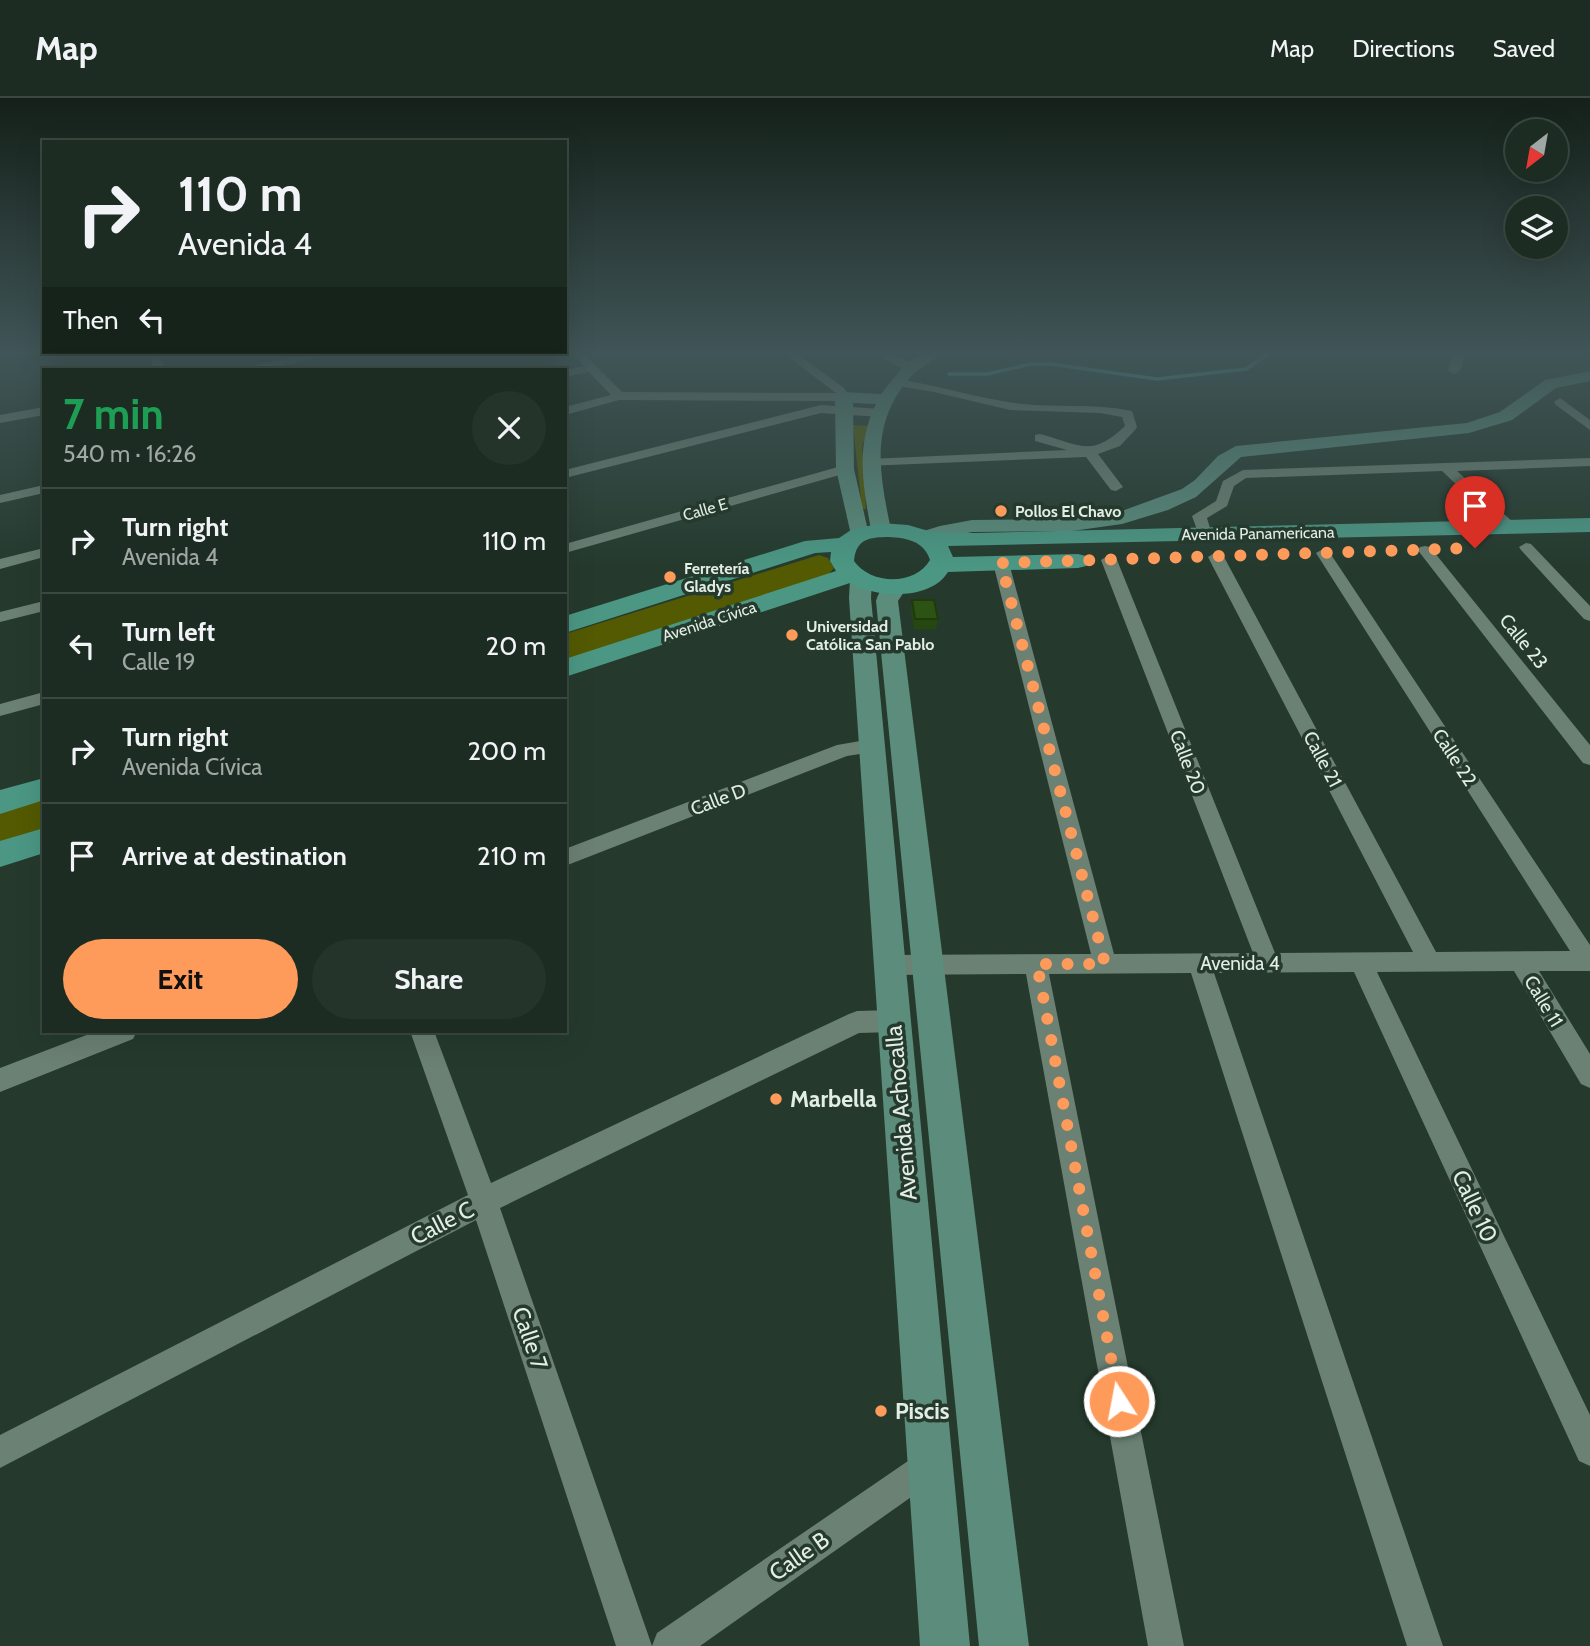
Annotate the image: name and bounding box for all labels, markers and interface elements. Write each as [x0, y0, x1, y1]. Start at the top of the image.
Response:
text: Map [35, 28, 98, 68]
text: Map [1270, 34, 1314, 63]
text: Directions [1352, 34, 1455, 63]
text: Saved [1493, 34, 1555, 63]
north arrow [1505, 119, 1568, 182]
map controls [1505, 119, 1568, 259]
text: 110 m [178, 164, 302, 223]
icon: right [63, 168, 154, 259]
button: layers [1505, 196, 1568, 259]
text: Avenida 4 [178, 224, 312, 263]
icon: left [133, 301, 171, 339]
text: Then [63, 304, 119, 336]
text: 7 min [63, 388, 164, 440]
button: close [472, 391, 546, 465]
text: 540 m · 16:26 [63, 440, 196, 468]
pin [1445, 476, 1505, 548]
icon: arrive [1456, 487, 1494, 525]
street label: Calle E [681, 494, 730, 525]
place label: Pollos El Chavo [1015, 502, 1121, 521]
marker: Pollos El Chavo [993, 503, 1009, 519]
text: Turn right [122, 511, 228, 543]
icon: right [63, 522, 101, 560]
street label: Avenida Panamericana [1181, 523, 1335, 544]
text: 110 m [482, 525, 546, 557]
text: Avenida 4 [122, 543, 218, 571]
place label: Ferretería Gladys [684, 559, 750, 596]
marker: Ferretería Gladys [662, 569, 678, 585]
street label: Avenida Cívica [660, 597, 759, 646]
street label: Calle 23 [1495, 609, 1553, 673]
text: Turn left [122, 616, 215, 648]
place label: Universidad Católica San Pablo [806, 617, 934, 654]
icon: left [63, 627, 101, 665]
marker: Universidad Católica San Pablo [784, 627, 800, 643]
text: 20 m [486, 630, 546, 662]
text: Calle 19 [122, 648, 195, 676]
text: Turn right [122, 721, 228, 753]
street label: Calle 22 [1428, 724, 1482, 790]
street label: Calle 20 [1165, 727, 1210, 798]
street label: Calle 21 [1298, 727, 1347, 791]
icon: right [63, 732, 101, 770]
text: 200 m [467, 735, 546, 767]
text: Avenida Cívica [122, 753, 262, 781]
street label: Calle D [687, 778, 749, 821]
icon: arrive [63, 837, 101, 875]
text: Arrive at destination [122, 840, 347, 872]
text: 210 m [477, 840, 546, 872]
button: Exit [63, 939, 298, 1019]
button: Share [312, 939, 546, 1019]
street label: Avenida 4 [1200, 952, 1280, 975]
street label: Calle 11 [1519, 971, 1568, 1031]
street label: Avenida Achocalla [879, 1024, 923, 1202]
place label: Marbella [790, 1085, 877, 1113]
marker: Marbella [768, 1091, 784, 1107]
street label: Calle 10 [1446, 1165, 1504, 1247]
street label: Calle C [406, 1195, 478, 1251]
street label: Calle 7 [506, 1303, 554, 1373]
position arrow [1082, 1364, 1156, 1438]
place label: Piscis [895, 1397, 950, 1425]
marker: Piscis [873, 1403, 889, 1419]
street label: Calle B [764, 1525, 835, 1587]

